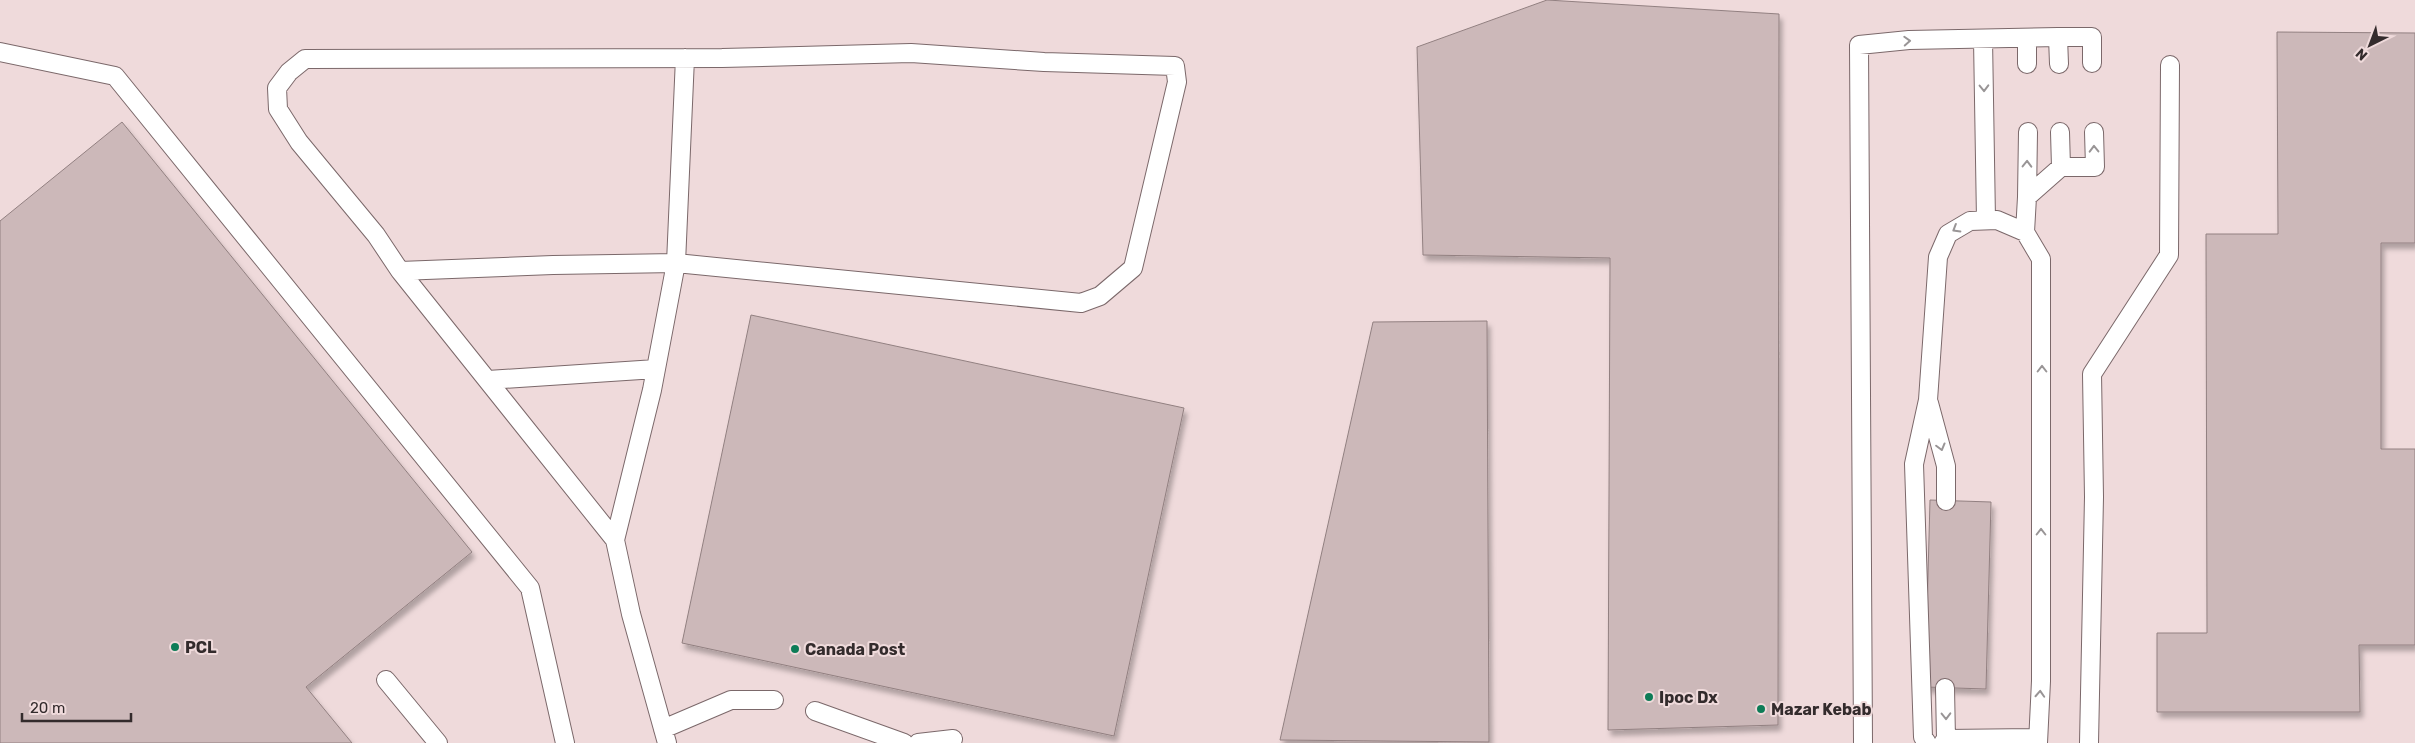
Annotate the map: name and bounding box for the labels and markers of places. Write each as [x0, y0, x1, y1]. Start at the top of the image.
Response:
place label: PCL [185, 638, 217, 657]
place label: Canada Post [805, 640, 906, 659]
marker: PCL [169, 641, 181, 653]
marker: Canada Post [789, 643, 801, 655]
place label: Ipoc Dx [1659, 688, 1718, 707]
marker: Ipoc Dx [1643, 691, 1655, 703]
place label: Mazar Kebab [1771, 700, 1872, 719]
marker: Mazar Kebab [1755, 703, 1767, 715]

